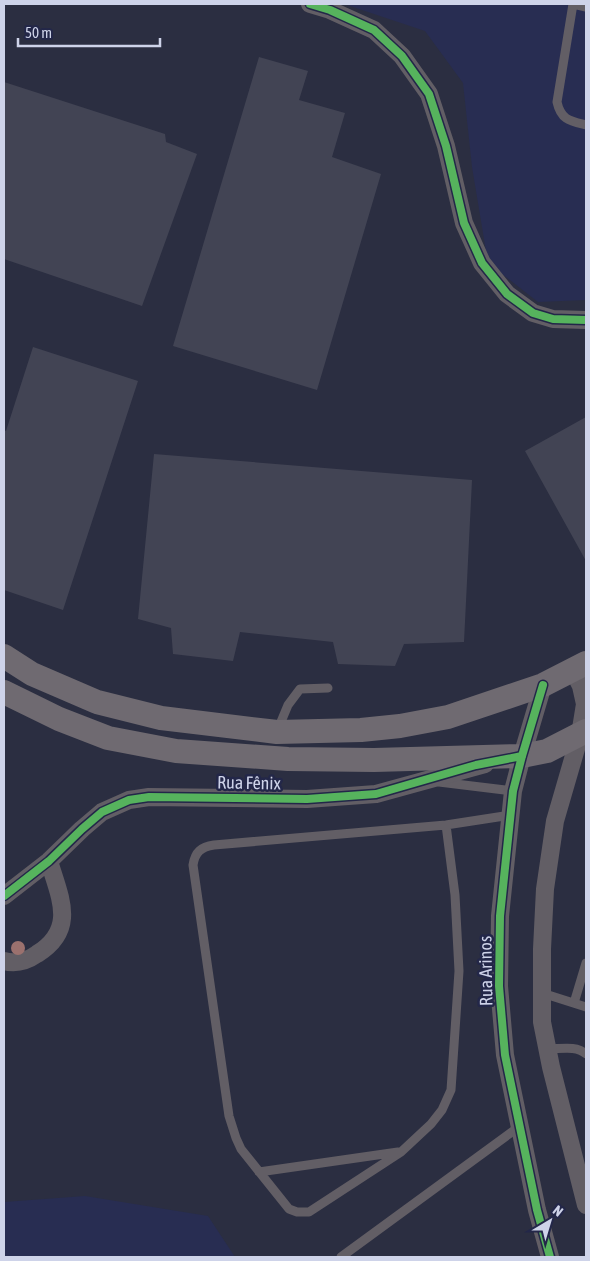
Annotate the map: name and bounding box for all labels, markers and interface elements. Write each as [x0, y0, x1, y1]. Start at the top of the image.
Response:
scale bar [18, 15, 160, 47]
text: 50 m [25, 24, 52, 41]
street label: Rua Fênix [217, 771, 281, 794]
street label: Rua Arinos [474, 936, 497, 1006]
north arrow [525, 1196, 575, 1246]
text: N [550, 1202, 566, 1220]

